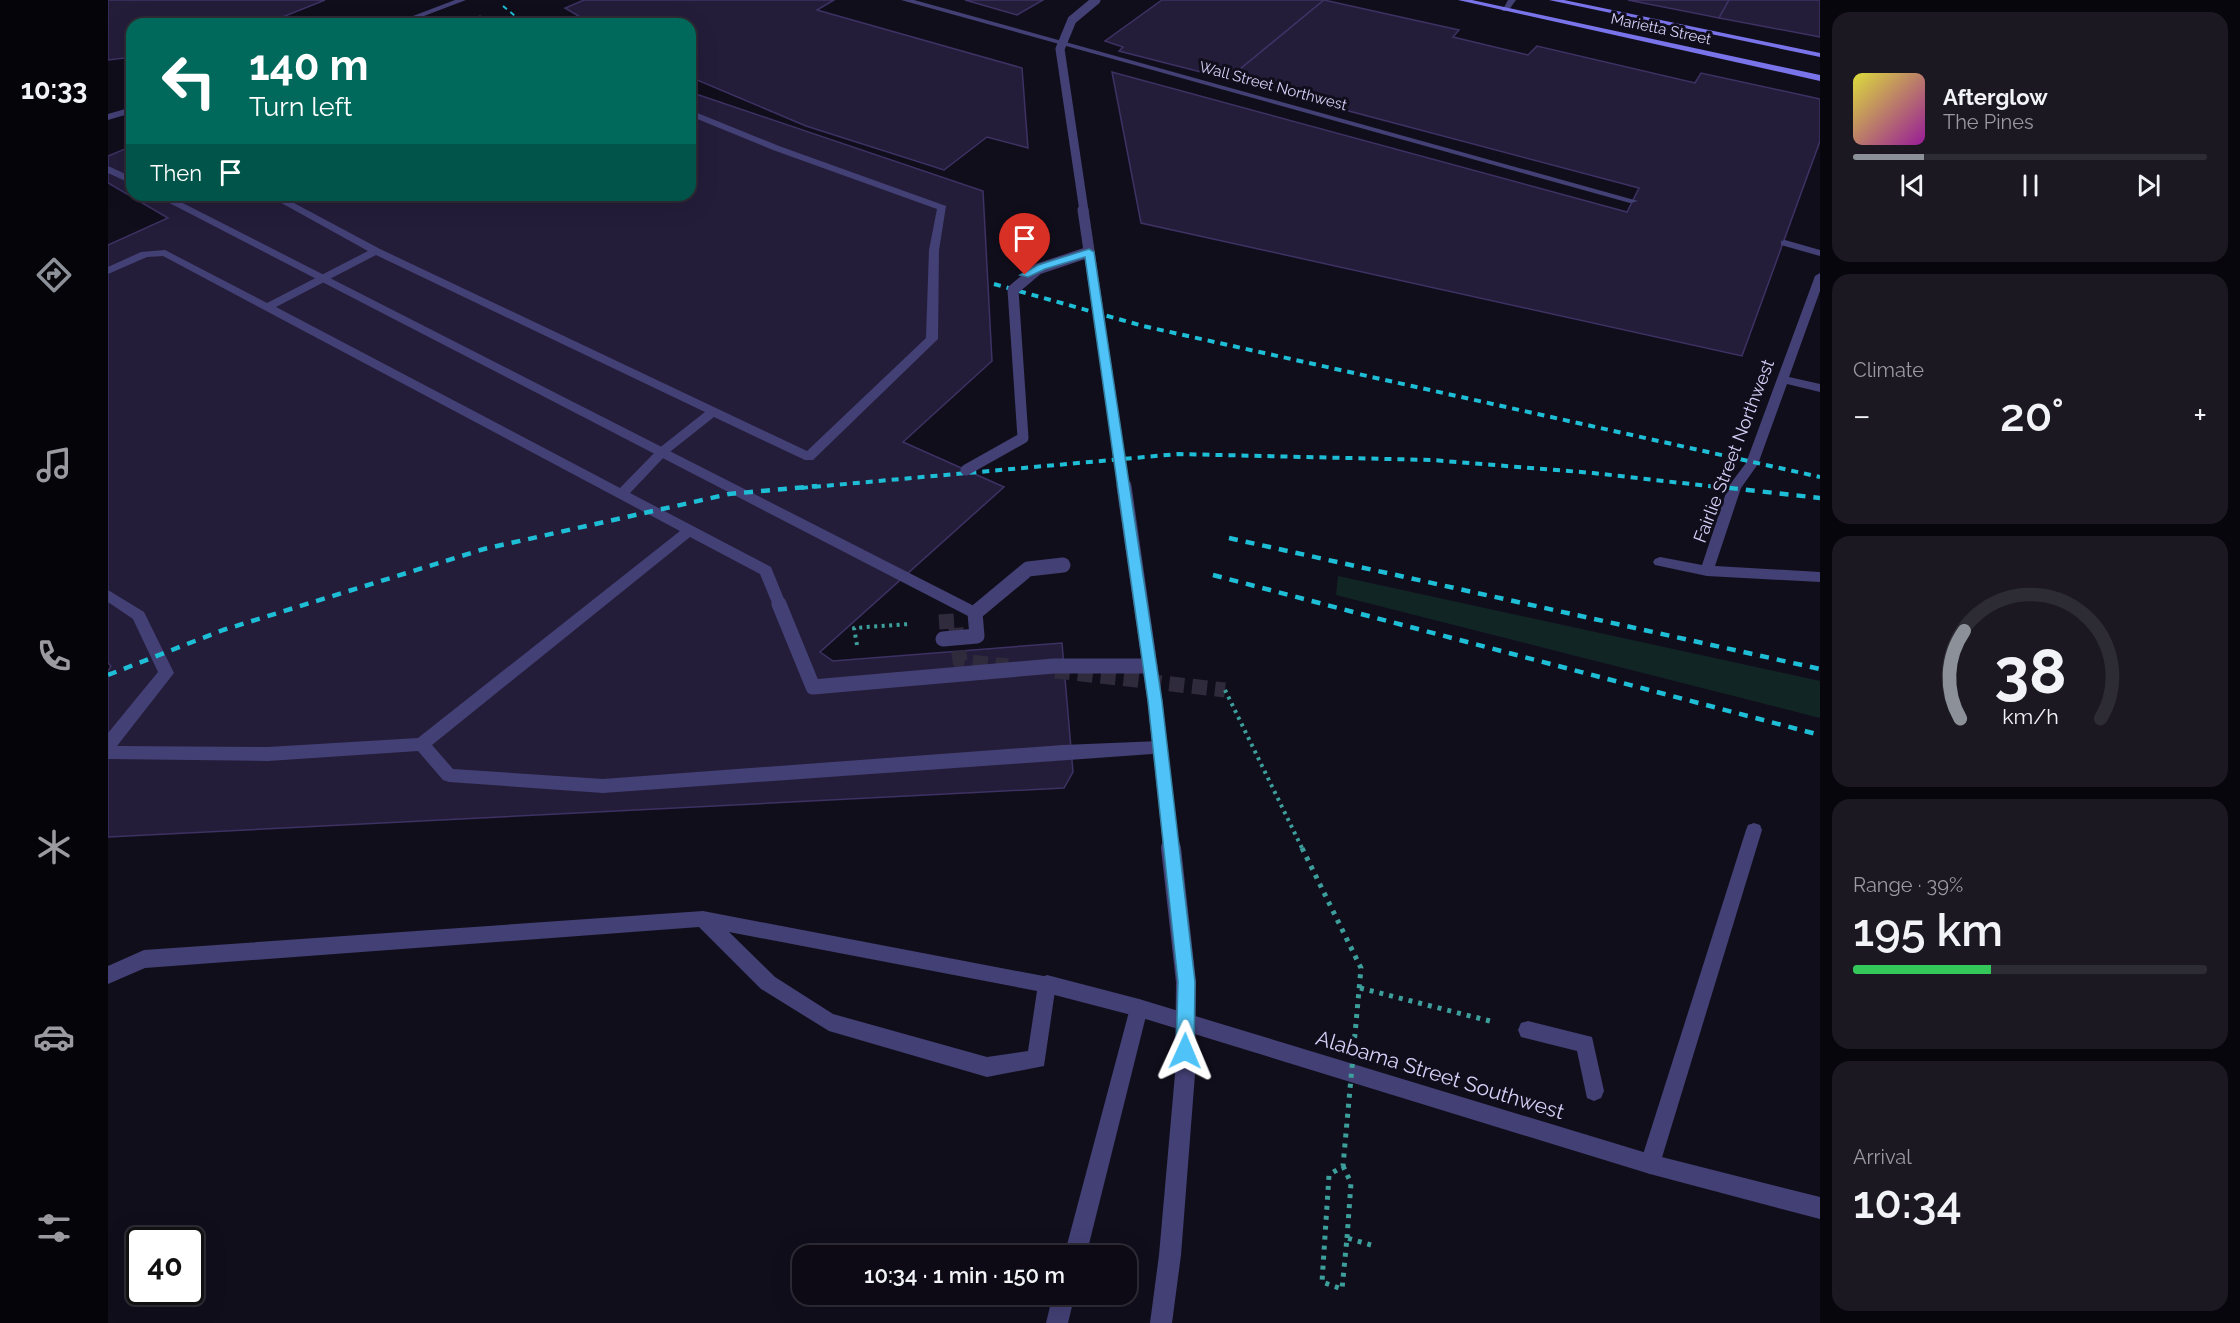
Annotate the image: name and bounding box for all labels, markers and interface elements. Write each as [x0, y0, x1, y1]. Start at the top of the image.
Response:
street label: Marietta Street [1609, 10, 1713, 48]
text: 140 m [249, 41, 369, 90]
icon: left [150, 42, 228, 120]
street label: Wall Street Northwest [1197, 58, 1349, 114]
text: 10:33 [21, 74, 87, 105]
text: Afterglow [1943, 84, 2048, 110]
text: Turn left [249, 91, 352, 122]
text: The Pines [1943, 110, 2034, 134]
icon: arrive [214, 156, 247, 189]
text: Then [150, 160, 202, 186]
icon: previous [1896, 169, 1929, 202]
icon: pause [2014, 169, 2047, 202]
icon: next [2132, 169, 2165, 202]
pin [999, 213, 1050, 275]
icon: arrive [1008, 222, 1041, 255]
icon: directions [33, 254, 75, 296]
street label: Fairlie Street Northwest [1689, 356, 1778, 545]
text: Climate [1853, 358, 1924, 382]
text: 20° [2000, 389, 2064, 442]
text: − [1853, 396, 1871, 435]
text: + [2193, 396, 2207, 435]
icon: music [33, 444, 75, 486]
text: 38 [1994, 634, 2066, 708]
icon: phone [33, 635, 75, 677]
text: km/h [2002, 704, 2058, 729]
icon: climate [33, 826, 75, 868]
text: Range · 39% [1853, 873, 1963, 897]
text: 195 km [1853, 904, 2003, 957]
icon: car [33, 1016, 75, 1058]
position arrow [1153, 1019, 1217, 1083]
street label: Alabama Street Southwest [1313, 1025, 1567, 1124]
text: Arrival [1853, 1145, 1912, 1169]
text: 10:34 [1853, 1176, 1962, 1229]
icon: filters [33, 1207, 75, 1249]
speed limit sign: 40 [126, 1227, 204, 1305]
text: 10:34 · 1 min · 150 m [864, 1262, 1065, 1288]

